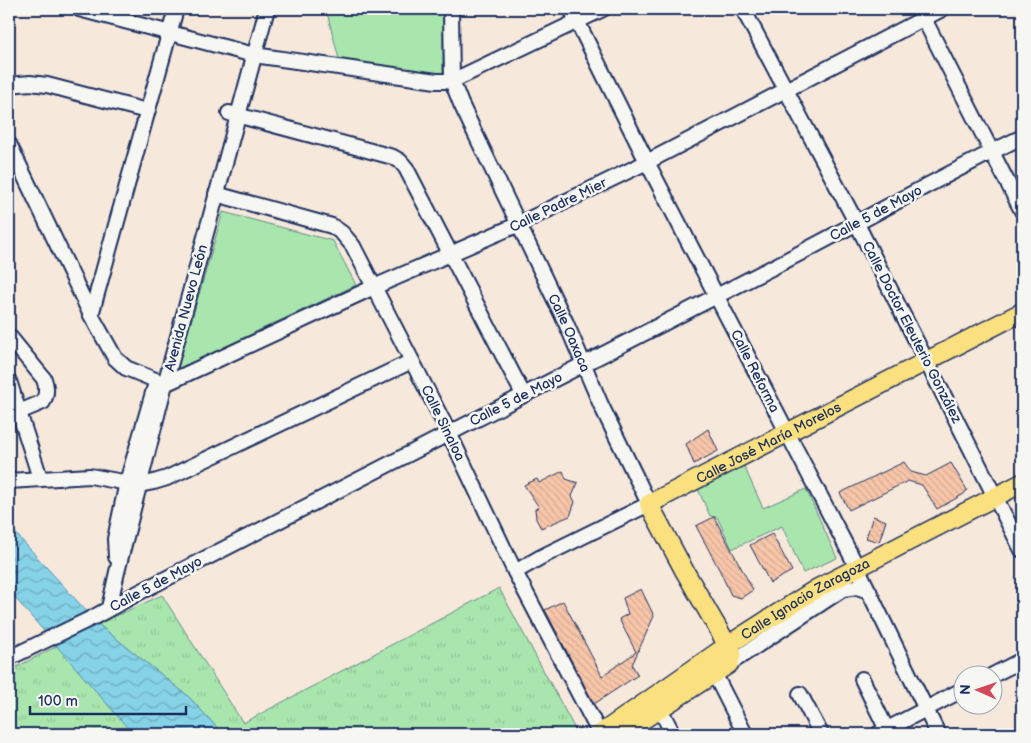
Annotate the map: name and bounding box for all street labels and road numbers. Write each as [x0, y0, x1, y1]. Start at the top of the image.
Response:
street label: Calle Padre Mier [507, 174, 610, 236]
street label: Calle 5 de Mayo [827, 182, 925, 244]
street label: Calle Doctor Eleuterio González [859, 238, 965, 426]
street label: Avenida Nuevo León [161, 243, 211, 373]
street label: Calle Oaxaca [545, 291, 594, 375]
street label: Calle Reforma [727, 327, 783, 415]
street label: Calle 5 de Mayo [467, 368, 565, 430]
street label: Calle Sinaloa [417, 382, 469, 464]
street label: Calle José María Morelos [693, 398, 844, 487]
street label: Calle 5 de Mayo [107, 553, 205, 615]
street label: Calle Ignacio Zaragoza [738, 554, 872, 643]

